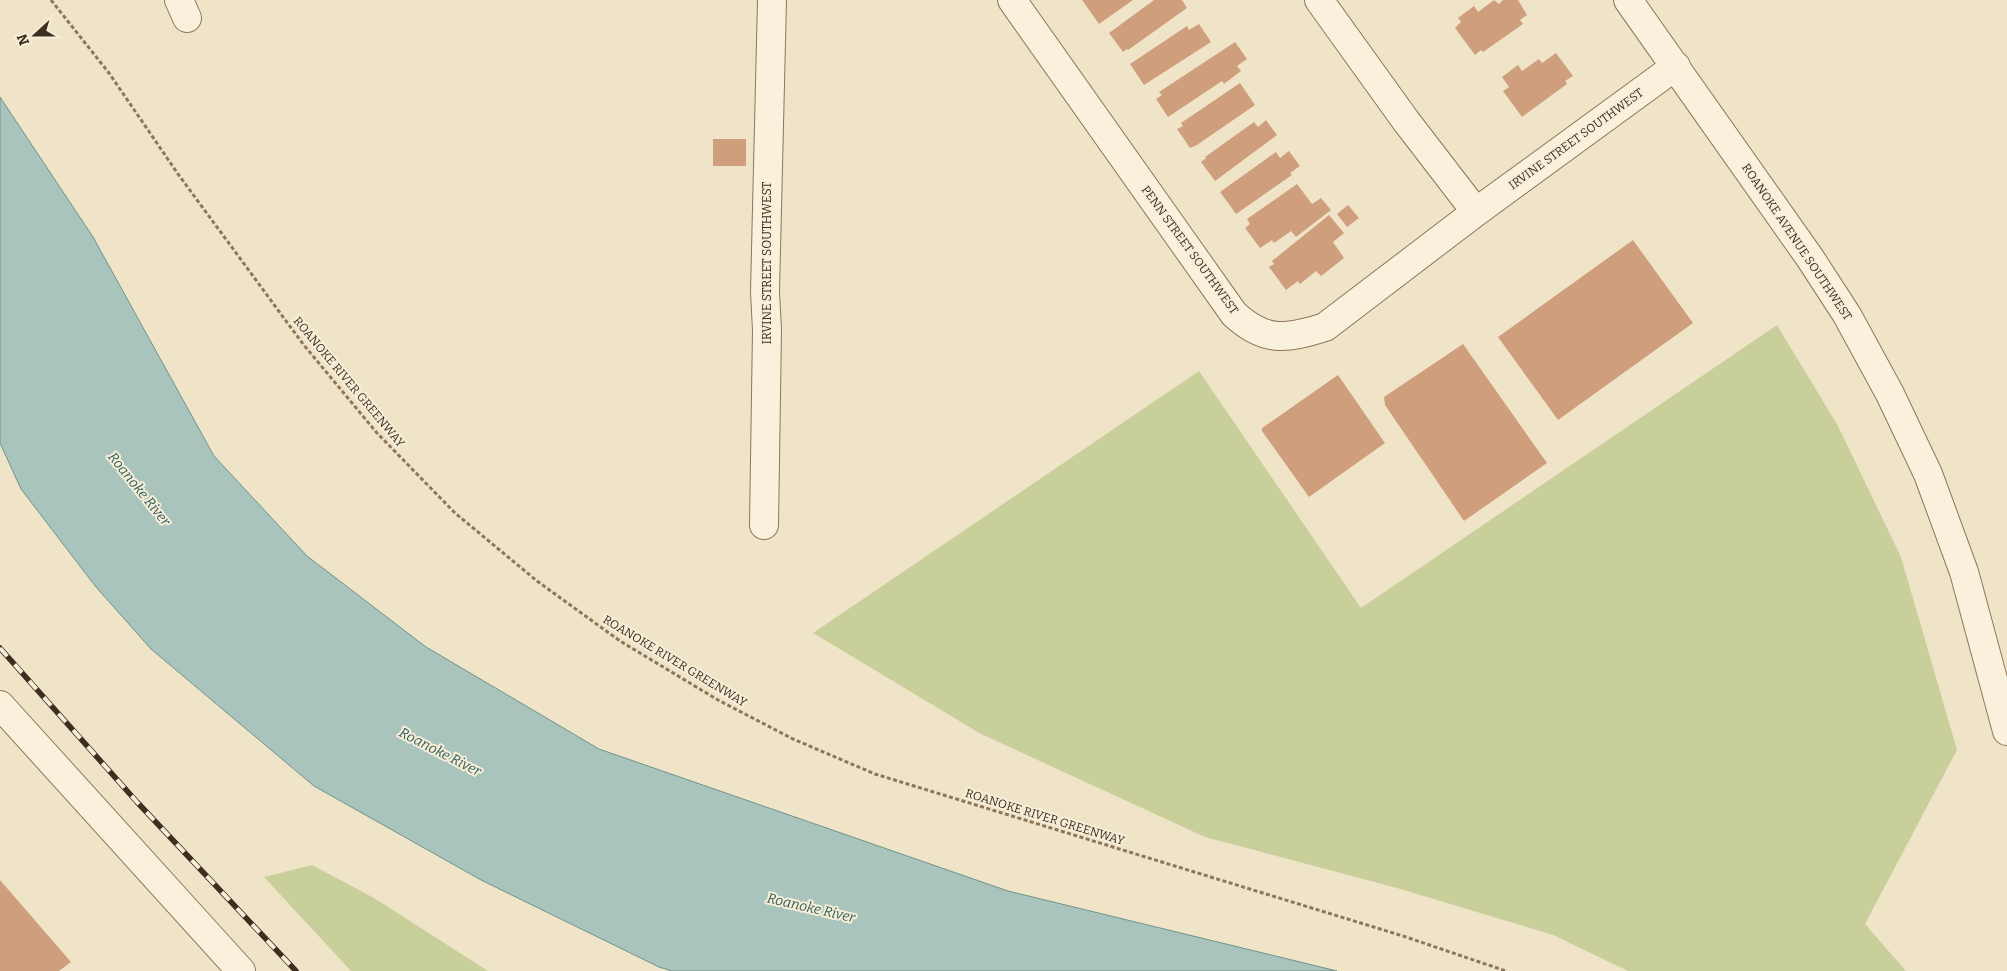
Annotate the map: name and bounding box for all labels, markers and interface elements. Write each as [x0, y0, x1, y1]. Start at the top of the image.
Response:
north arrow [10, 10, 60, 60]
text: N [13, 31, 33, 48]
street label: IRVINE STREET SOUTHWEST [1506, 86, 1646, 192]
street label: ROANOKE AVENUE SOUTHWEST [1739, 161, 1855, 323]
street label: IRVINE STREET SOUTHWEST [760, 182, 774, 344]
street label: PENN STREET SOUTHWEST [1139, 183, 1241, 317]
street label: ROANOKE RIVER GREENWAY [290, 314, 408, 450]
water label: Roanoke River [104, 449, 175, 530]
street label: ROANOKE RIVER GREENWAY [600, 612, 750, 710]
water label: Roanoke River [396, 724, 485, 781]
street label: ROANOKE RIVER GREENWAY [964, 786, 1127, 848]
water label: Roanoke River [765, 890, 858, 927]

